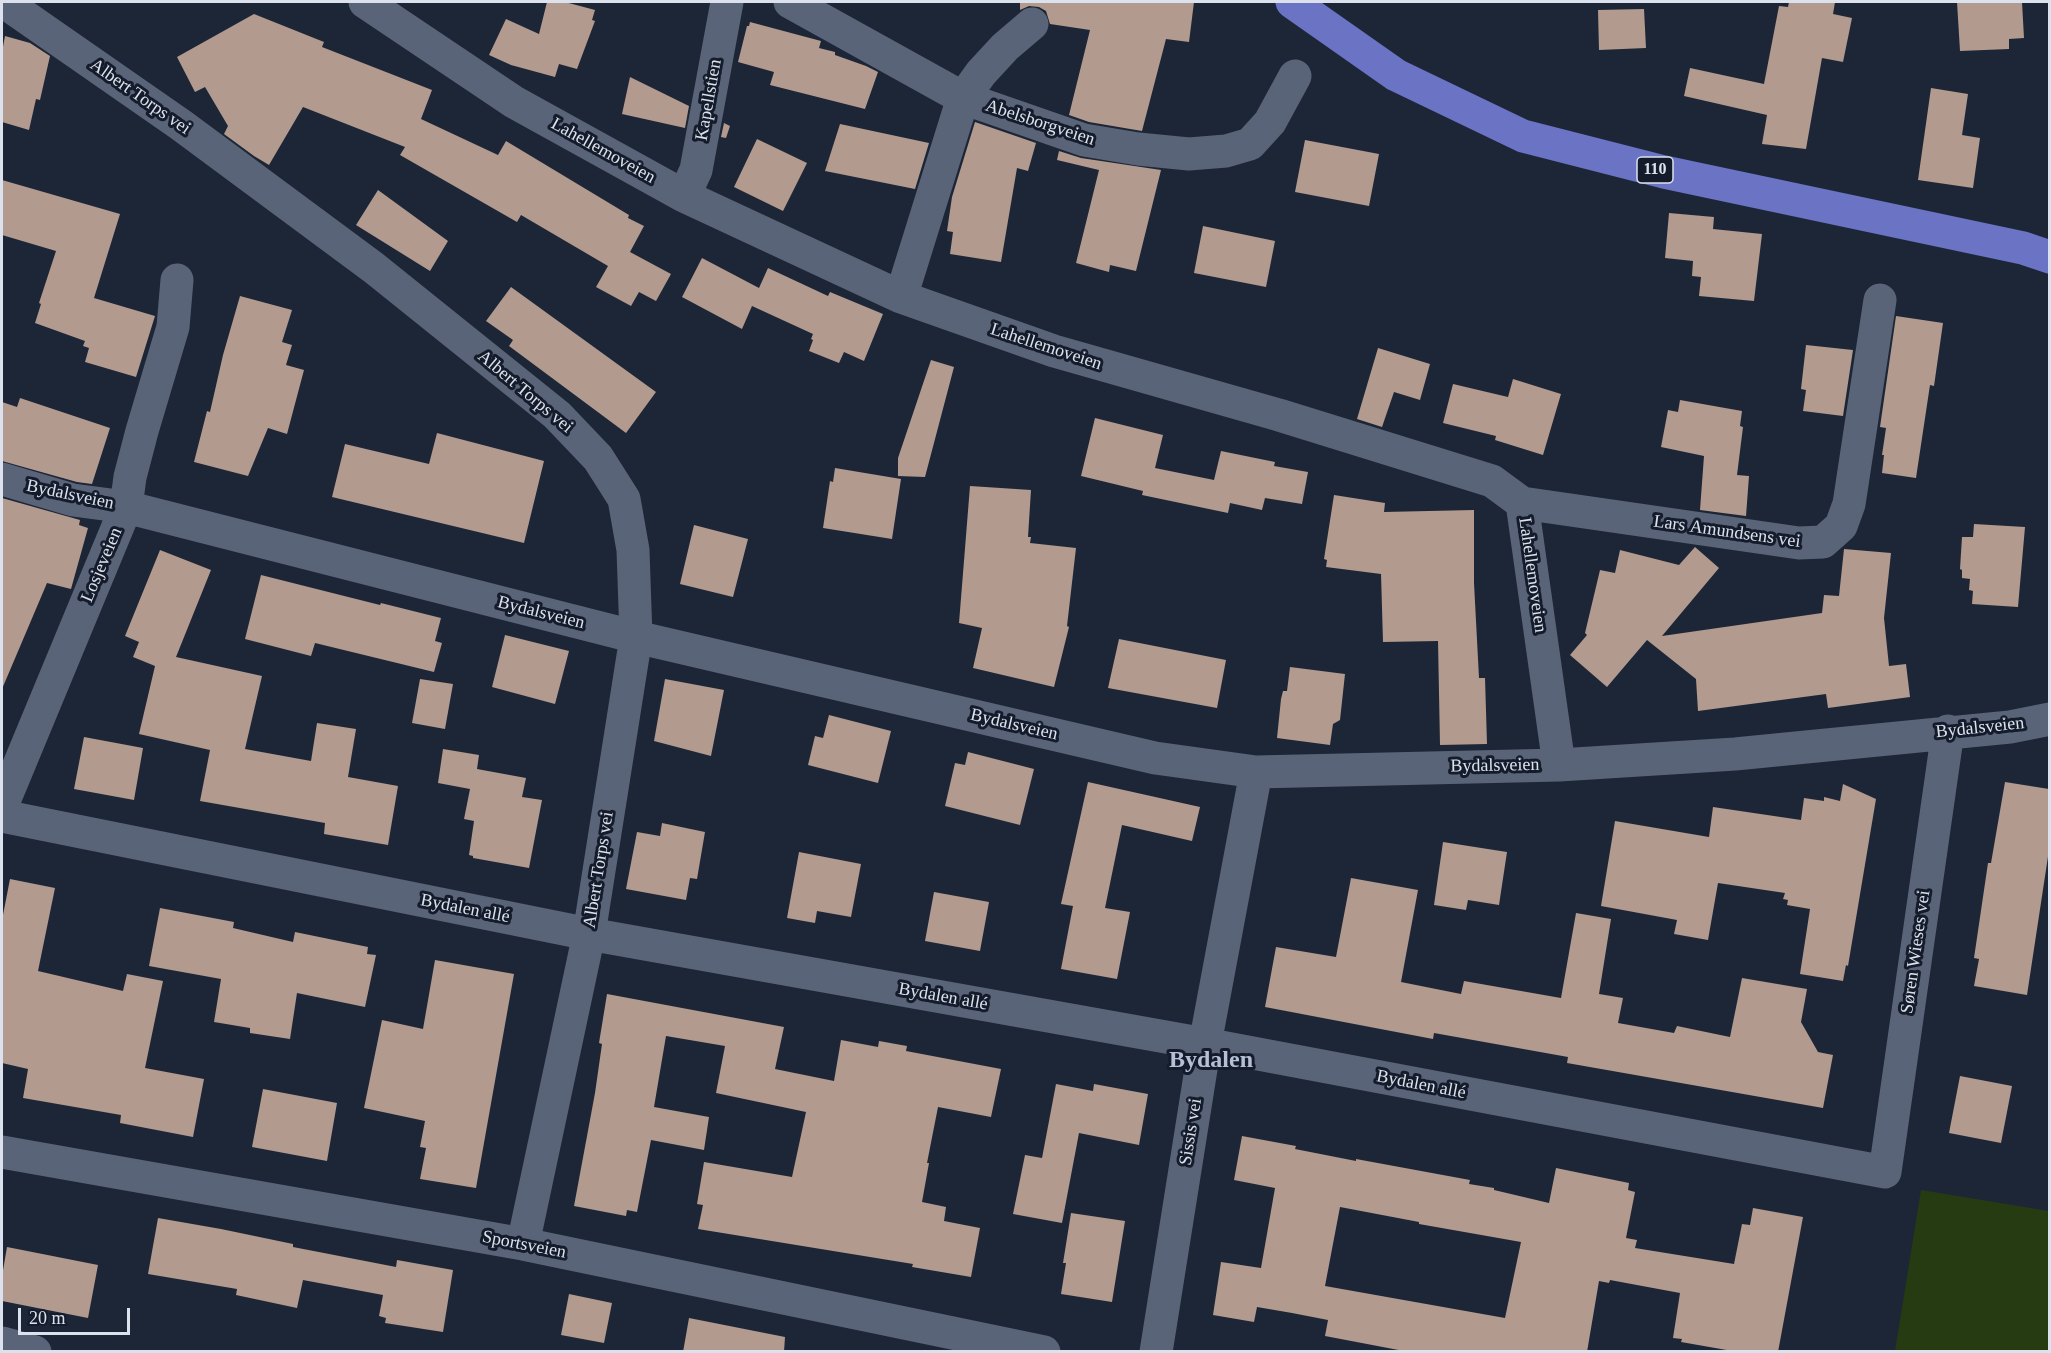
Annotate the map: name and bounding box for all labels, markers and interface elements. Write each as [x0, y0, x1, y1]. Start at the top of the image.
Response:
street label: Albert Torps vei [86, 54, 194, 140]
street label: Kapellstien [691, 58, 727, 142]
street label: Abelsborgveien [983, 95, 1097, 151]
street label: Lahellemoveien [547, 113, 659, 189]
road number: 110 [1637, 157, 1673, 183]
street label: Lahellemoveien [988, 319, 1104, 375]
street label: Albert Torps vei [473, 346, 577, 438]
street label: Bydalsveien [24, 475, 116, 515]
street label: Lars Amundsens vei [1652, 511, 1802, 553]
street label: Lahellemoveien [1513, 516, 1551, 634]
street label: Losjeveien [77, 524, 127, 606]
street label: Bydalsveien [495, 592, 587, 634]
street label: Bydalsveien [968, 704, 1060, 746]
street label: Bydalsveien [1935, 713, 2025, 743]
street label: Bydalsveien [1450, 754, 1540, 778]
street label: Albert Torps vei [579, 810, 619, 930]
street label: Søren Wieses vei [1897, 889, 1935, 1015]
street label: Bydalen allé [419, 890, 511, 928]
street label: Bydalen allé [897, 979, 989, 1015]
district label: Bydalen [1169, 1047, 1253, 1075]
street label: Bydalen allé [1375, 1066, 1467, 1104]
street label: Sissis vei [1175, 1097, 1207, 1167]
street label: Sportsveien [480, 1226, 568, 1264]
scale bar [21, 1296, 134, 1334]
text: 20 m [29, 1308, 66, 1328]

